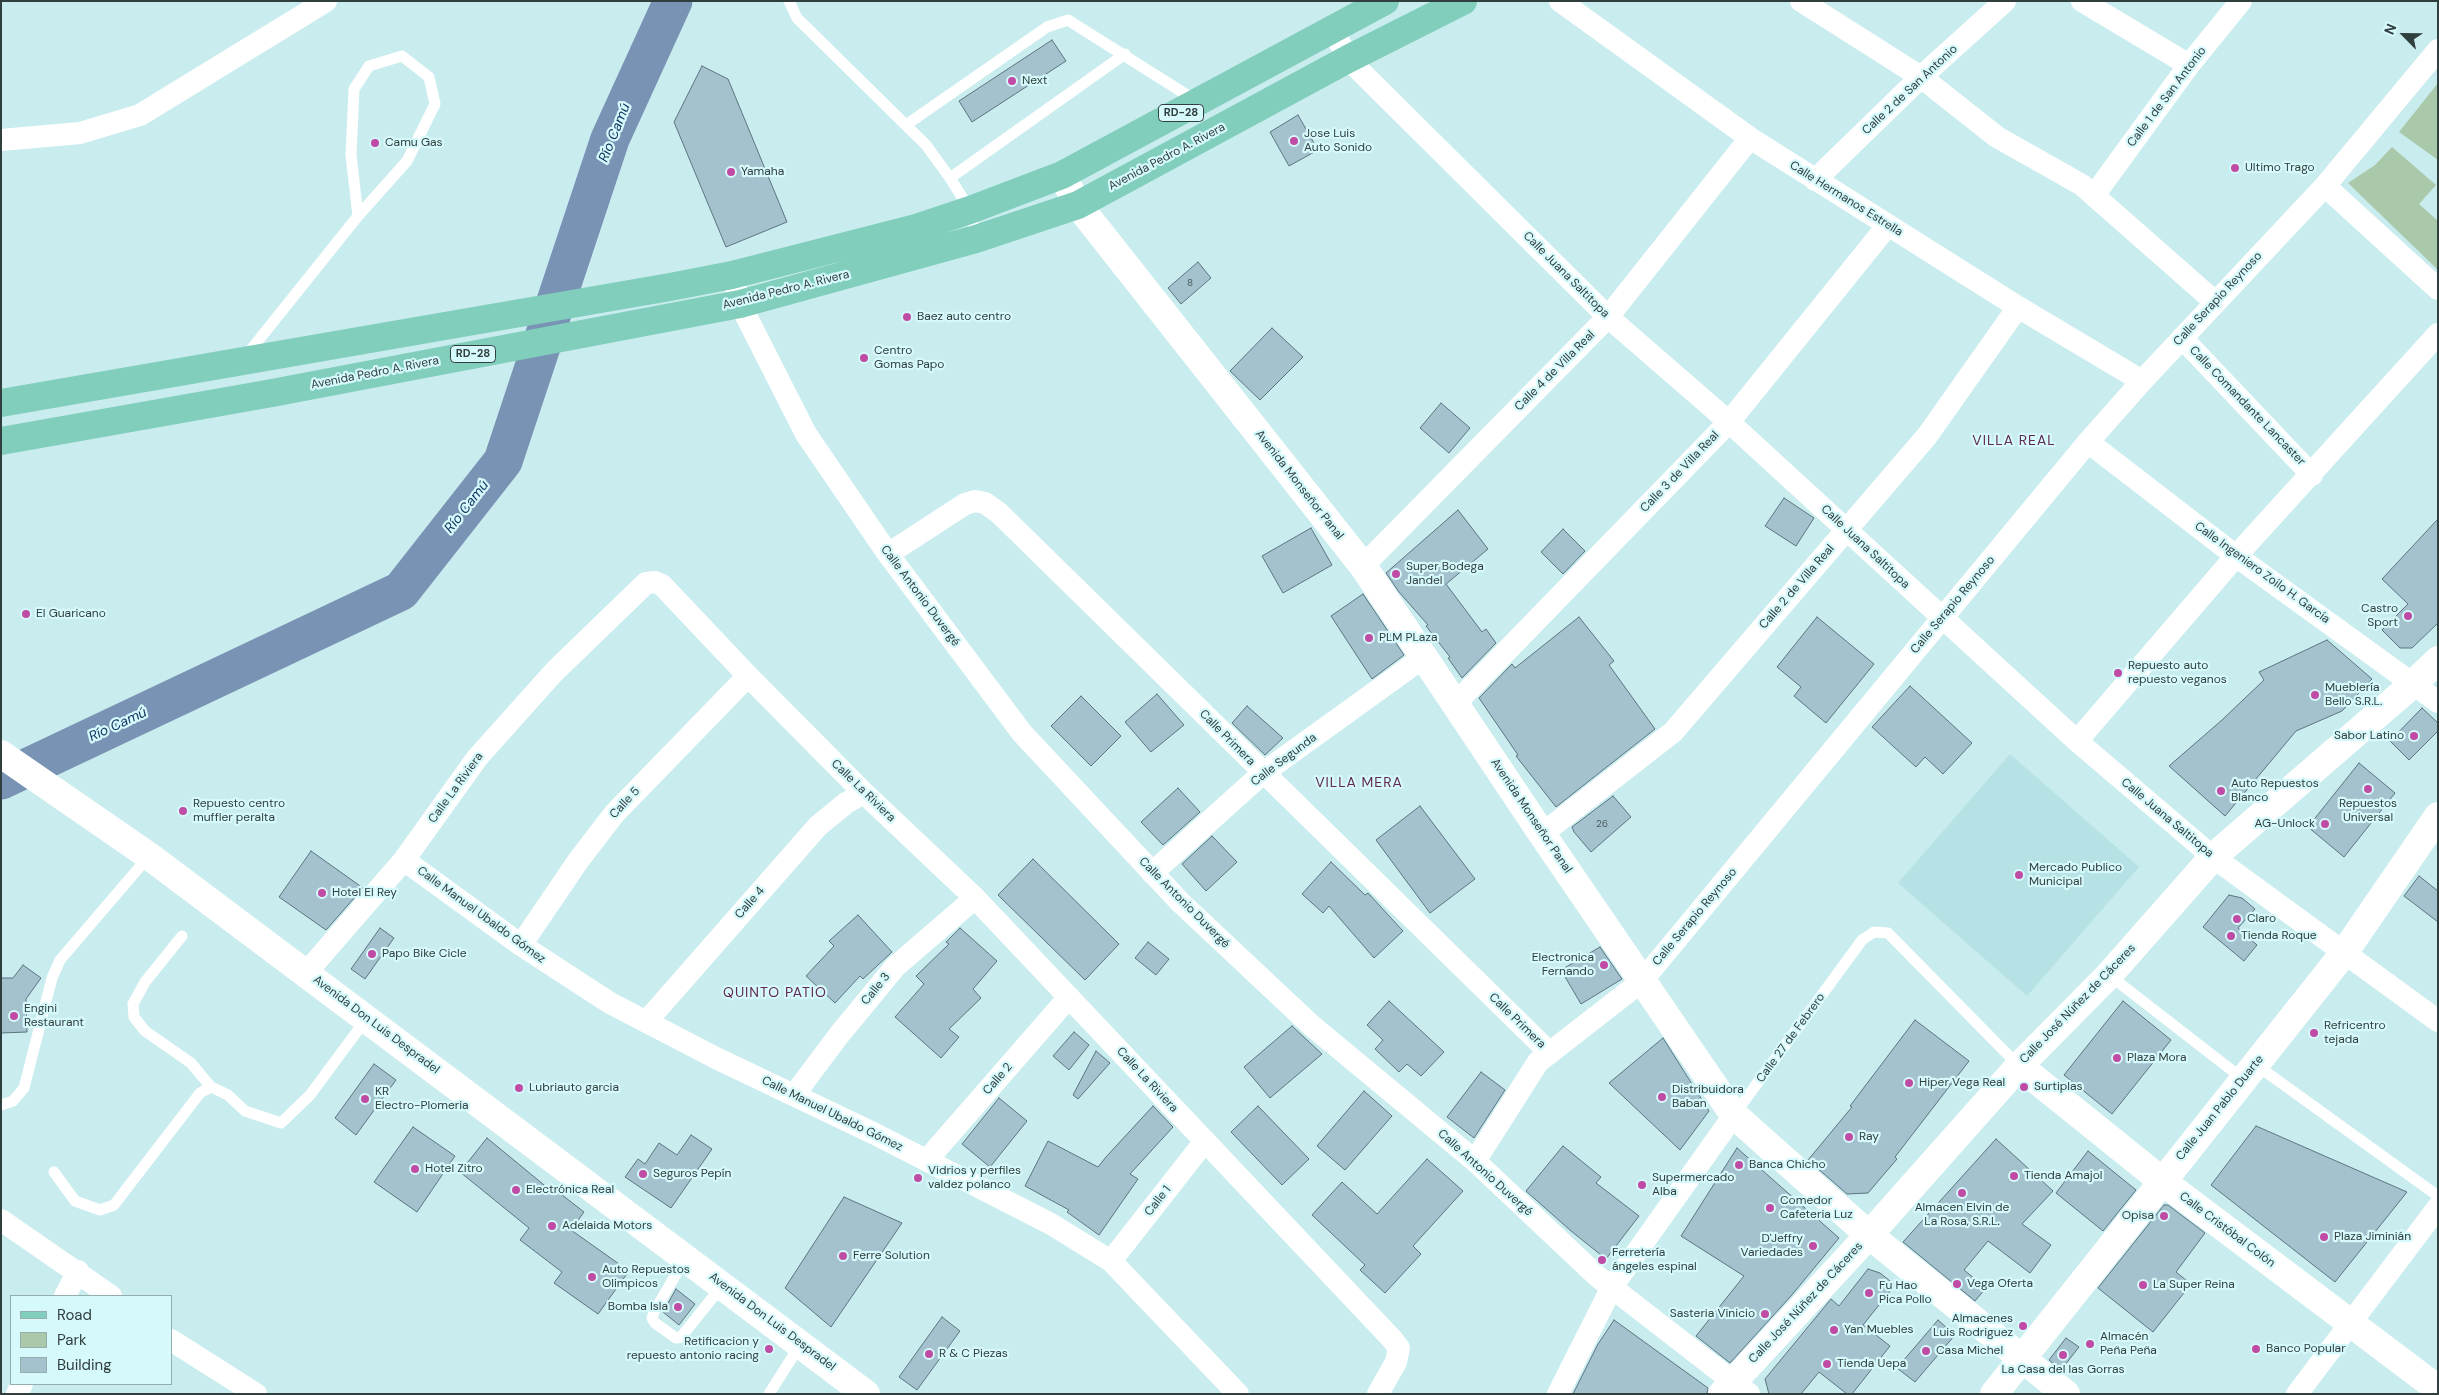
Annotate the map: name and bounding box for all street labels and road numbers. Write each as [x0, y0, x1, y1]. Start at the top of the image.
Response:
street label: Calle 2 de San Antonio [1859, 42, 1961, 138]
street label: Calle 1 de San Antonio [2125, 44, 2209, 150]
road number: RD-28 [1158, 105, 1204, 122]
street label: Avenida Pedro A. Rivera [1106, 120, 1228, 194]
street label: Calle Hermanos Estrella [1787, 158, 1905, 240]
street label: Calle Juana Saltitopa [1520, 229, 1612, 321]
street label: Calle Serapio Reynoso [2171, 249, 2265, 349]
street label: Avenida Pedro A. Rivera [721, 267, 851, 313]
street label: Calle 4 de Villa Real [1512, 328, 1598, 414]
street label: Calle Comandante Lancaster [2186, 343, 2308, 469]
road number: RD-28 [450, 346, 496, 362]
street label: Avenida Pedro A. Rivera [310, 354, 440, 392]
street label: Avenida Monseñor Panal [1252, 427, 1346, 543]
street label: Calle 3 de Villa Real [1638, 428, 1722, 516]
street label: Calle Juana Saltitopa [1818, 502, 1912, 592]
street label: Calle Ingeniero Zoilo H. García [2192, 519, 2332, 627]
street label: Calle 2 de Villa Real [1757, 542, 1837, 632]
street label: Calle Antonio Duvergé [877, 543, 963, 649]
street label: Calle Serapio Reynoso [1908, 553, 1998, 657]
street label: Calle Primera [1196, 707, 1258, 769]
street label: Calle Segunda [1248, 731, 1320, 789]
street label: Calle La Riviera [426, 750, 486, 826]
street label: Avenida Monseñor Panal [1487, 756, 1575, 876]
street label: Calle La Riviera [828, 757, 898, 825]
street label: Calle Juana Saltitopa [2118, 775, 2216, 861]
street label: Calle 5 [607, 784, 643, 822]
street label: Calle Antonio Duvergé [1136, 855, 1232, 951]
street label: Calle Manuel Ubaldo Gómez [414, 864, 548, 966]
street label: Calle Serapio Reynoso [1650, 865, 1740, 969]
street label: Calle 4 [732, 884, 768, 922]
street label: Calle José Núñez de Cáceres [2017, 941, 2139, 1067]
street label: Calle 3 [859, 970, 893, 1008]
street label: Avenida Don Luis Despradel [310, 973, 442, 1077]
street label: Calle Primera [1486, 990, 1548, 1052]
street label: Calle 27 de Febrero [1754, 990, 1828, 1086]
street label: Calle La Riviera [1113, 1045, 1181, 1115]
street label: Calle Juan Pablo Duarte [2173, 1053, 2267, 1163]
street label: Calle 2 [980, 1060, 1016, 1098]
street label: Calle Manuel Ubaldo Gómez [759, 1074, 905, 1154]
street label: Calle Antonio Duvergé [1435, 1127, 1535, 1219]
street label: Calle 1 [1142, 1183, 1174, 1219]
street label: Calle Cristóbal Colón [2176, 1189, 2278, 1271]
street label: Calle José Núñez de Cáceres [1746, 1239, 1866, 1367]
street label: Avenida Don Luis Despradel [706, 1270, 838, 1374]

